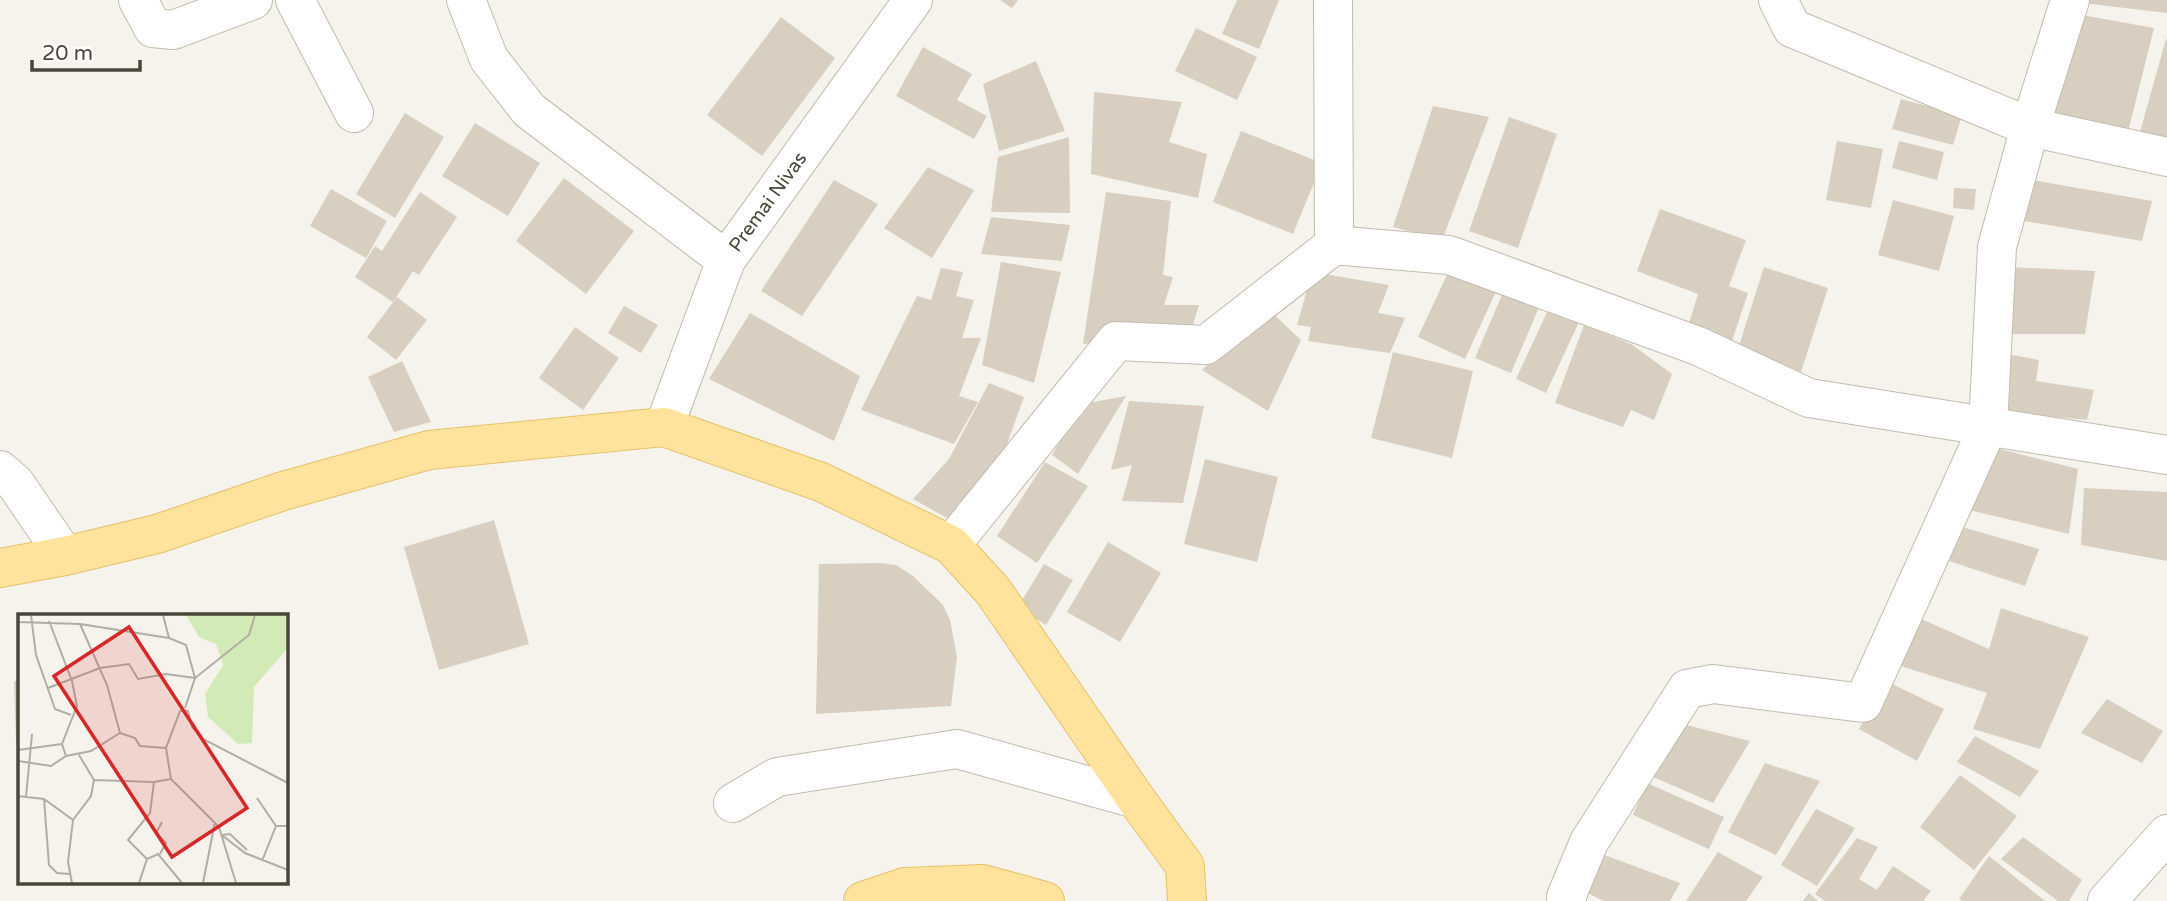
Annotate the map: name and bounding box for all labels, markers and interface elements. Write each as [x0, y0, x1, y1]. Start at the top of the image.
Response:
scale bar [32, 28, 140, 72]
text: 20 m [42, 41, 93, 66]
street label: Premai Nivas [725, 148, 811, 256]
inset map [18, 614, 287, 884]

